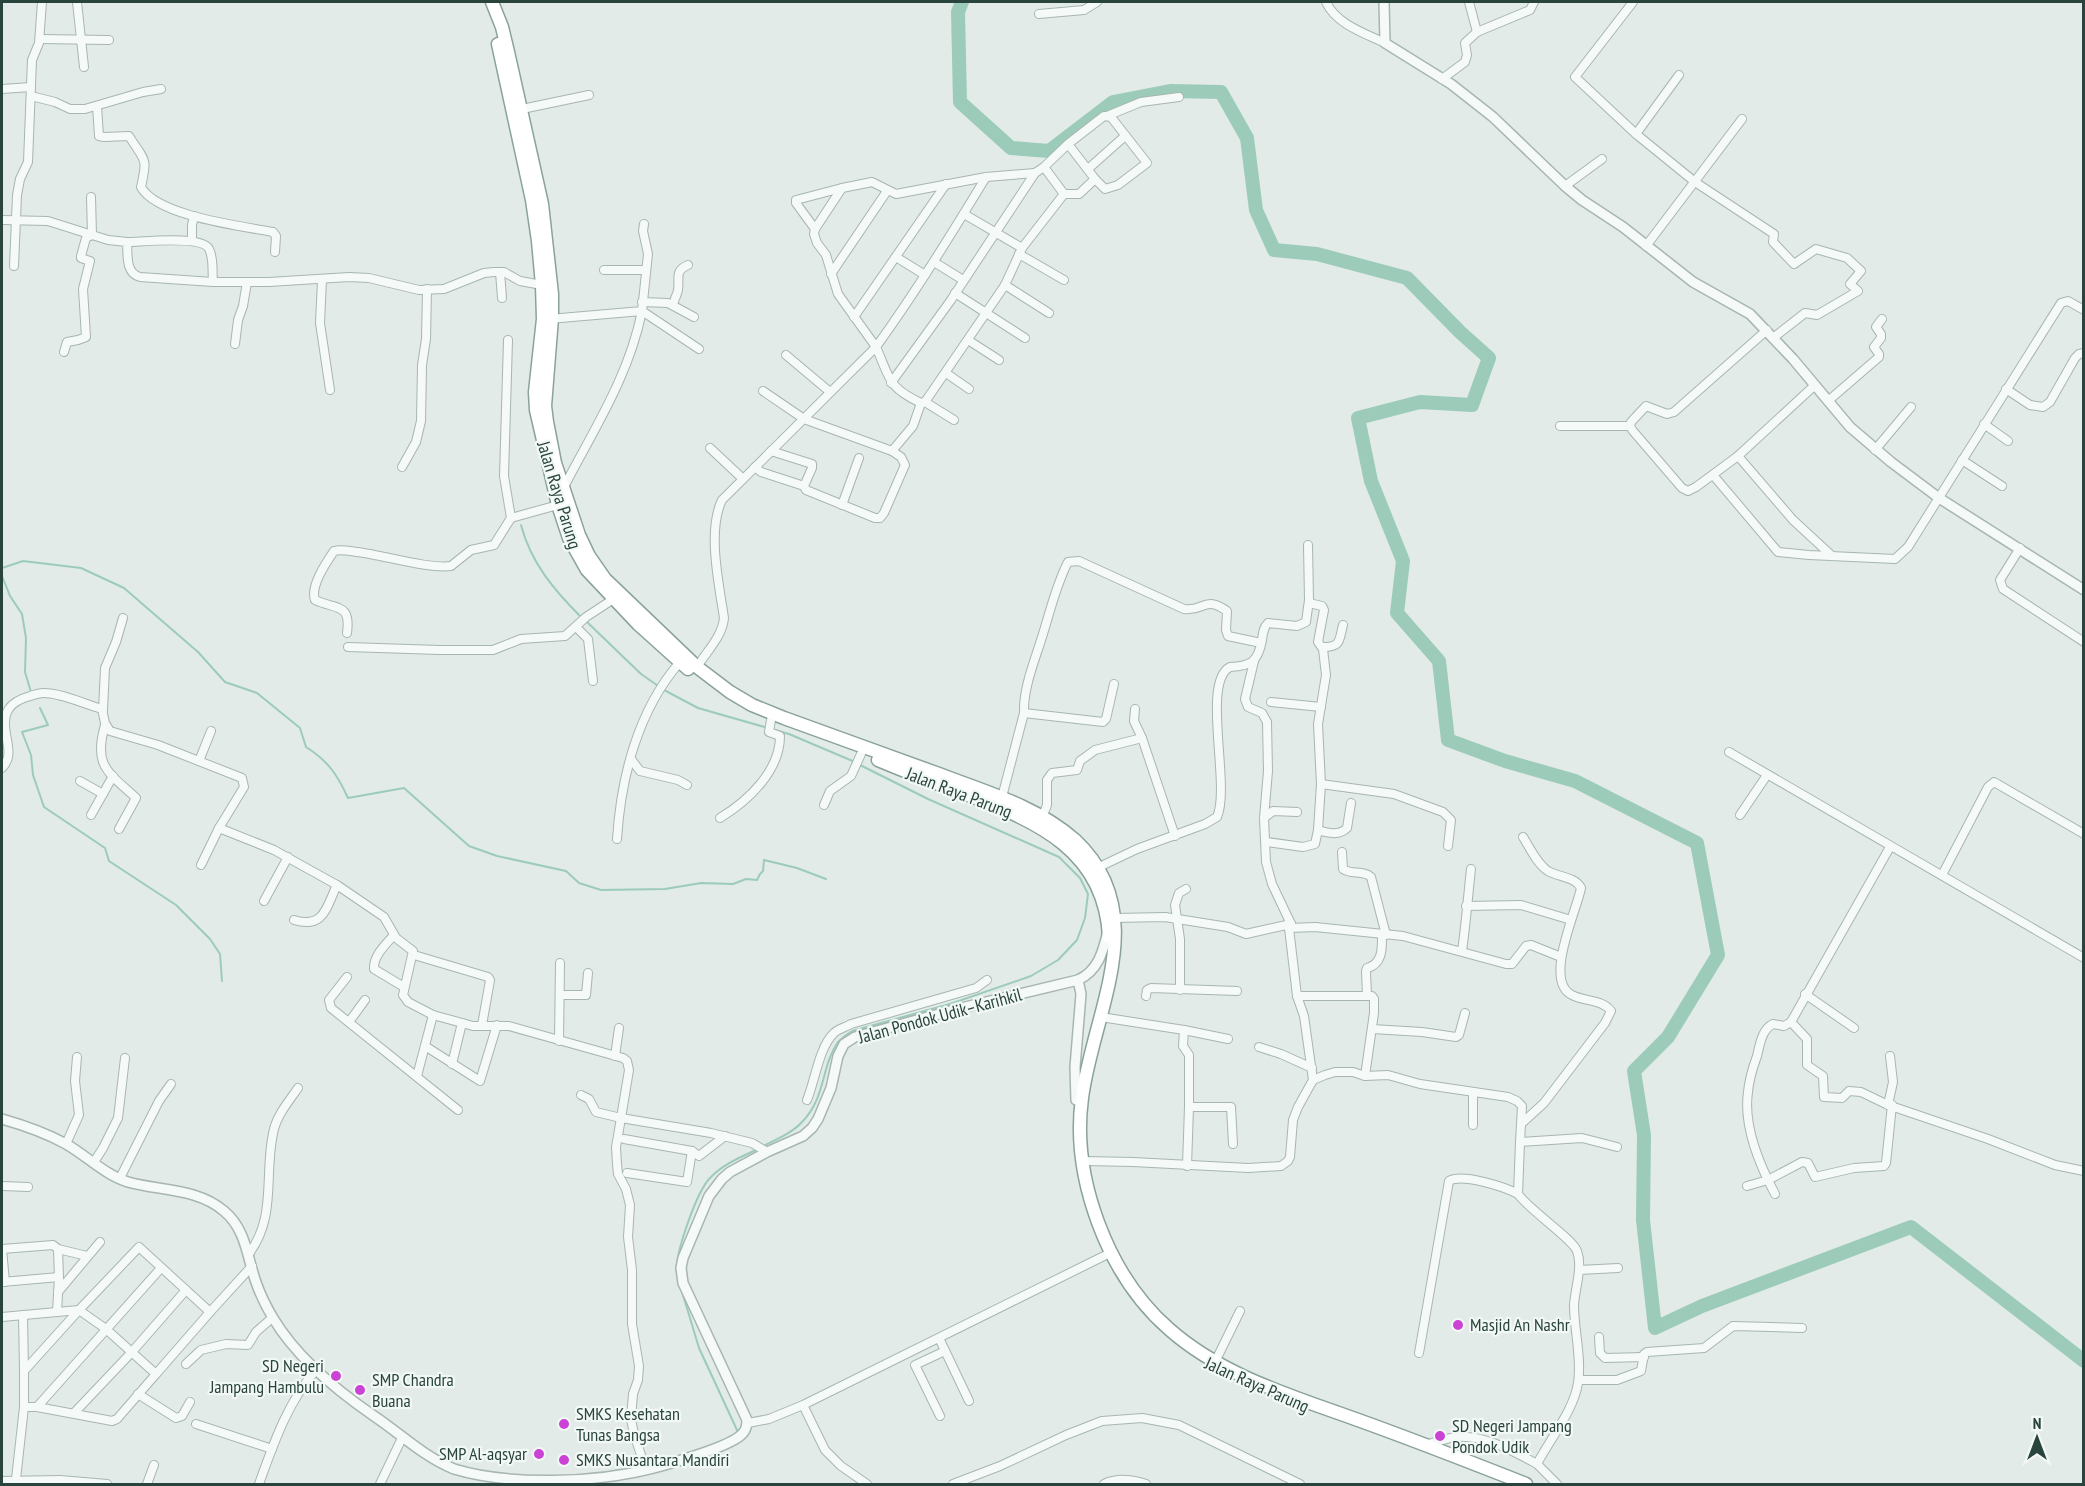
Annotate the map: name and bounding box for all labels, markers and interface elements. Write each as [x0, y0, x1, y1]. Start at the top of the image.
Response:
street label: Jalan Raya Parung [532, 437, 587, 552]
street label: Jalan Raya Parung [902, 761, 1015, 823]
street label: Jalan Pondok Udik–Karihkil [855, 982, 1025, 1049]
place label: Masjid An Nashr [1470, 1313, 1570, 1336]
marker: Masjid An Nashr [1451, 1318, 1465, 1332]
street label: Jalan Raya Parung [1201, 1351, 1313, 1418]
place label: SD Negeri Jampang Hambulu [209, 1354, 324, 1398]
place label: SMP Chandra Buana [372, 1368, 454, 1412]
marker: SD Negeri Jampang Hambulu [329, 1369, 343, 1383]
marker: SMP Chandra Buana [353, 1383, 367, 1397]
place label: SMKS Kesehatan Tunas Bangsa [576, 1402, 680, 1446]
north arrow [2007, 1408, 2067, 1468]
text: N [2033, 1413, 2041, 1433]
place label: SD Negeri Jampang Pondok Udik [1452, 1414, 1572, 1458]
marker: SMKS Kesehatan Tunas Bangsa [557, 1417, 571, 1431]
marker: SD Negeri Jampang Pondok Udik [1433, 1429, 1447, 1443]
place label: SMP Al-aqsyar [439, 1442, 527, 1465]
marker: SMP Al-aqsyar [532, 1447, 546, 1461]
place label: SMKS Nusantara Mandiri [576, 1448, 729, 1471]
marker: SMKS Nusantara Mandiri [557, 1453, 571, 1467]

